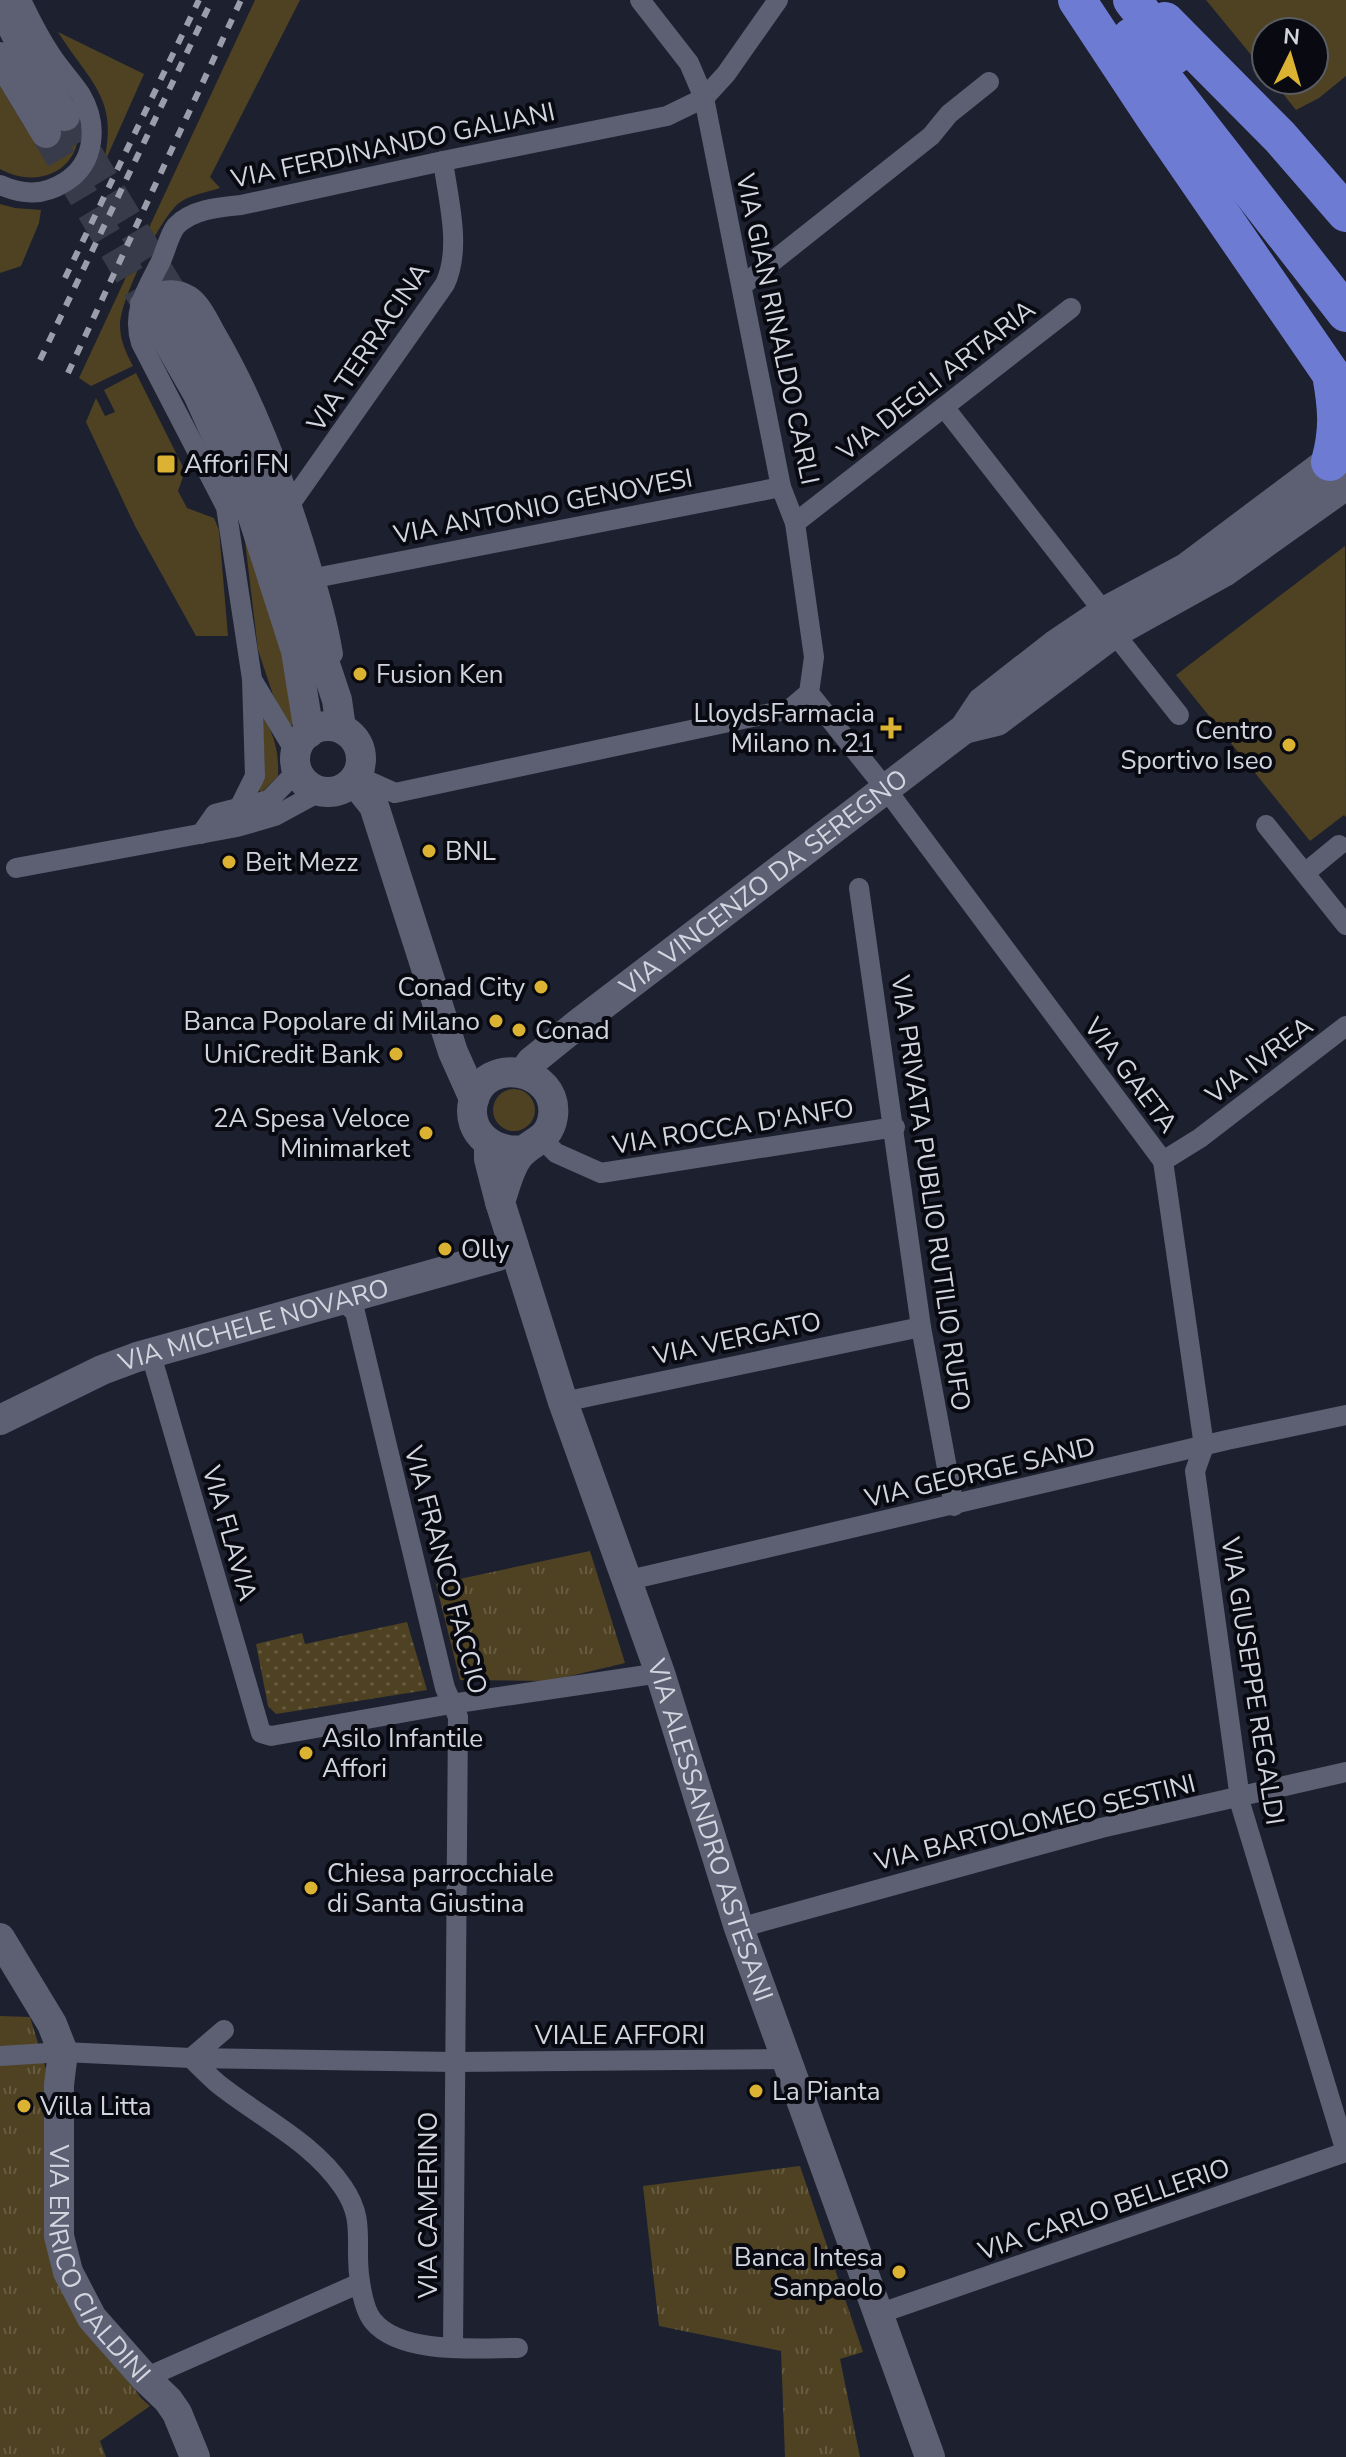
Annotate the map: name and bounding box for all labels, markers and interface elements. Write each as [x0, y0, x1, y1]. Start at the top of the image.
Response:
north arrow [1250, 16, 1330, 96]
text: N [1282, 21, 1301, 53]
street label: VIA FERDINANDO GALIANI [227, 94, 558, 197]
street label: VIA GIAN RINALDO CARLI [727, 169, 828, 488]
street label: VIA TERRACINA [298, 256, 438, 439]
street label: VIA DEGLI ARTARIA [829, 292, 1043, 469]
place label: Affori FN [184, 447, 289, 482]
marker: Affori FN [155, 453, 177, 475]
street label: VIA ANTONIO GENOVESI [390, 460, 695, 553]
place label: Fusion Ken [376, 657, 504, 692]
marker: Fusion Ken [351, 665, 369, 683]
place label: LloydsFarmacia Milano n. 21 [694, 696, 875, 761]
place label: Centro Sportivo Iseo [1120, 713, 1273, 778]
marker: LloydsFarmacia Milano n. 21 [882, 719, 900, 737]
marker: Centro Sportivo Iseo [1280, 736, 1298, 754]
street label: VIA VINCENZO DA SEREGNO [612, 761, 915, 1005]
place label: BNL [445, 834, 496, 869]
marker: BNL [420, 842, 438, 860]
place label: Beit Mezz [245, 845, 358, 880]
marker: Beit Mezz [220, 853, 238, 871]
place label: Conad City [397, 970, 526, 1005]
street label: VIA PRIVATA PUBLIO RUTILIO RUFO [882, 972, 978, 1413]
marker: Conad City [532, 978, 550, 996]
place label: Banca Popolare di Milano [184, 1004, 480, 1039]
street label: VIA IVREA [1198, 1009, 1320, 1113]
street label: VIA GAETA [1075, 1010, 1185, 1140]
marker: Banca Popolare di Milano [487, 1012, 505, 1030]
place label: Conad [535, 1013, 610, 1048]
marker: Conad [510, 1021, 528, 1039]
place label: UniCredit Bank [204, 1037, 381, 1072]
marker: UniCredit Bank [387, 1045, 405, 1063]
street label: VIA ROCCA D'ANFO [609, 1090, 856, 1163]
place label: 2A Spesa Veloce Minimarket [213, 1101, 411, 1166]
marker: 2A Spesa Veloce Minimarket [417, 1124, 435, 1142]
place label: Olly [461, 1232, 510, 1267]
marker: Olly [436, 1240, 454, 1258]
street label: VIA MICHELE NOVARO [113, 1270, 393, 1381]
street label: VIA VERGATO [649, 1304, 824, 1374]
street label: VIA GEORGE SAND [860, 1429, 1099, 1516]
street label: VIA FRANCO FACCIO [395, 1441, 496, 1698]
street label: VIA FLAVIA [193, 1460, 266, 1605]
street label: VIA GIUSEPPE REGALDI [1212, 1534, 1293, 1827]
street label: VIA ALESSANDRO ASTESANI [638, 1654, 781, 2006]
place label: Asilo Infantile Affori [322, 1721, 483, 1786]
marker: Asilo Infantile Affori [297, 1744, 315, 1762]
street label: VIA BARTOLOMEO SESTINI [870, 1766, 1199, 1880]
place label: Chiesa parrocchiale di Santa Giustina [327, 1856, 554, 1921]
marker: Chiesa parrocchiale di Santa Giustina [302, 1879, 320, 1897]
street label: VIALE AFFORI [534, 2018, 705, 2053]
place label: La Pianta [772, 2074, 881, 2109]
marker: La Pianta [747, 2082, 765, 2100]
place label: Villa Litta [39, 2089, 152, 2124]
marker: Villa Litta [15, 2097, 33, 2115]
street label: VIA CAMERINO [411, 2112, 446, 2299]
street label: VIA ENRICO CIALDINI [40, 2143, 158, 2391]
street label: VIA CARLO BELLERIO [973, 2150, 1234, 2269]
place label: Banca Intesa Sanpaolo [734, 2240, 883, 2305]
marker: Banca Intesa Sanpaolo [890, 2263, 908, 2281]

